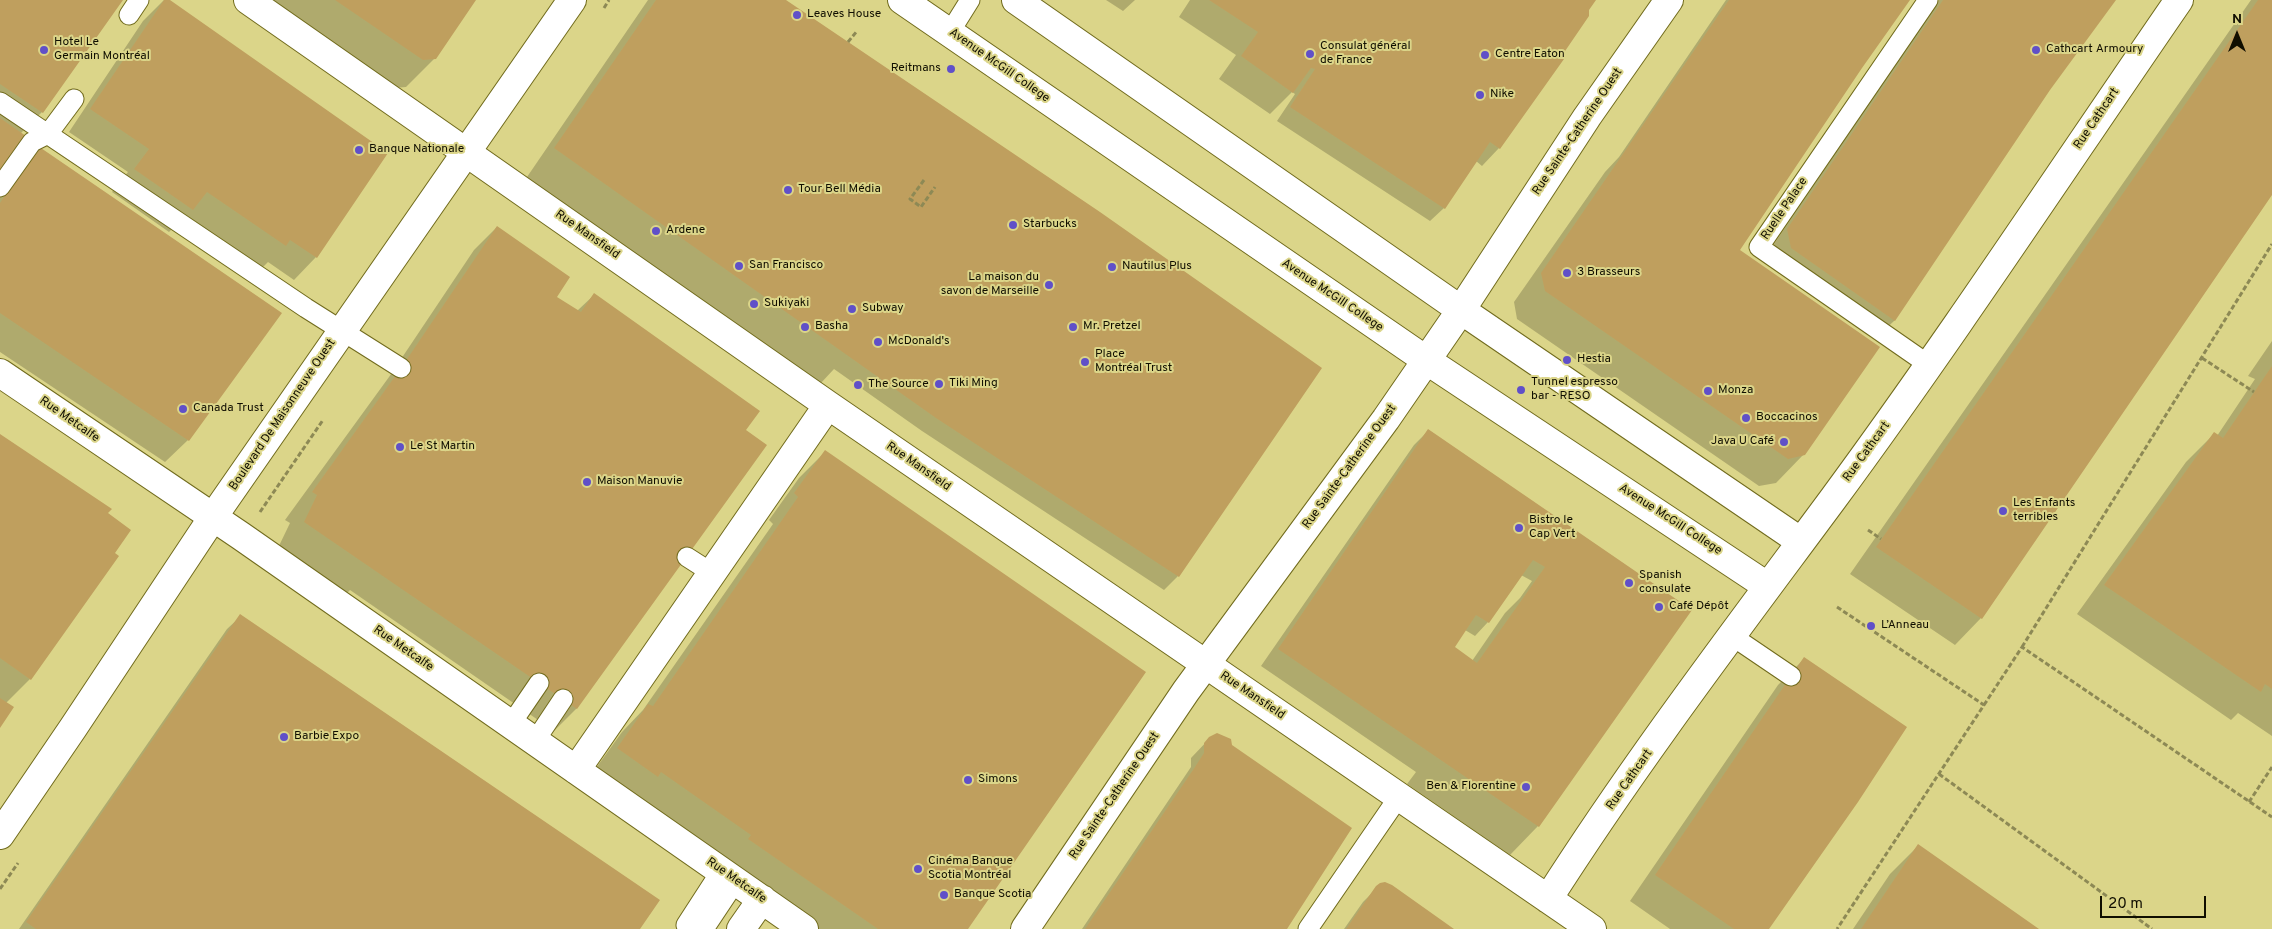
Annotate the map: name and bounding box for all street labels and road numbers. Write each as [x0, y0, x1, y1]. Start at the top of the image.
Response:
street label: Avenue McGill College [946, 26, 1052, 106]
street label: Rue Sainte-Catherine Ouest [1530, 66, 1626, 198]
street label: Rue Cathcart [2071, 86, 2123, 152]
street label: Ruelle Palace [1759, 175, 1811, 243]
street label: Rue Mansfield [552, 208, 622, 262]
street label: Avenue McGill College [1278, 257, 1386, 335]
street label: Boulevard De Maisonneuve Ouest [227, 337, 339, 493]
street label: Rue Metcalfe [36, 394, 102, 446]
street label: Rue Sainte-Catherine Ouest [1300, 402, 1400, 532]
street label: Rue Cathcart [1840, 419, 1894, 485]
street label: Rue Mansfield [883, 440, 953, 494]
street label: Avenue McGill College [1616, 481, 1724, 559]
street label: Rue Metcalfe [370, 623, 436, 675]
street label: Rue Mansfield [1217, 669, 1287, 723]
street label: Rue Sainte-Catherine Ouest [1067, 730, 1163, 862]
street label: Rue Cathcart [1604, 747, 1656, 813]
street label: Rue Metcalfe [703, 855, 769, 907]

